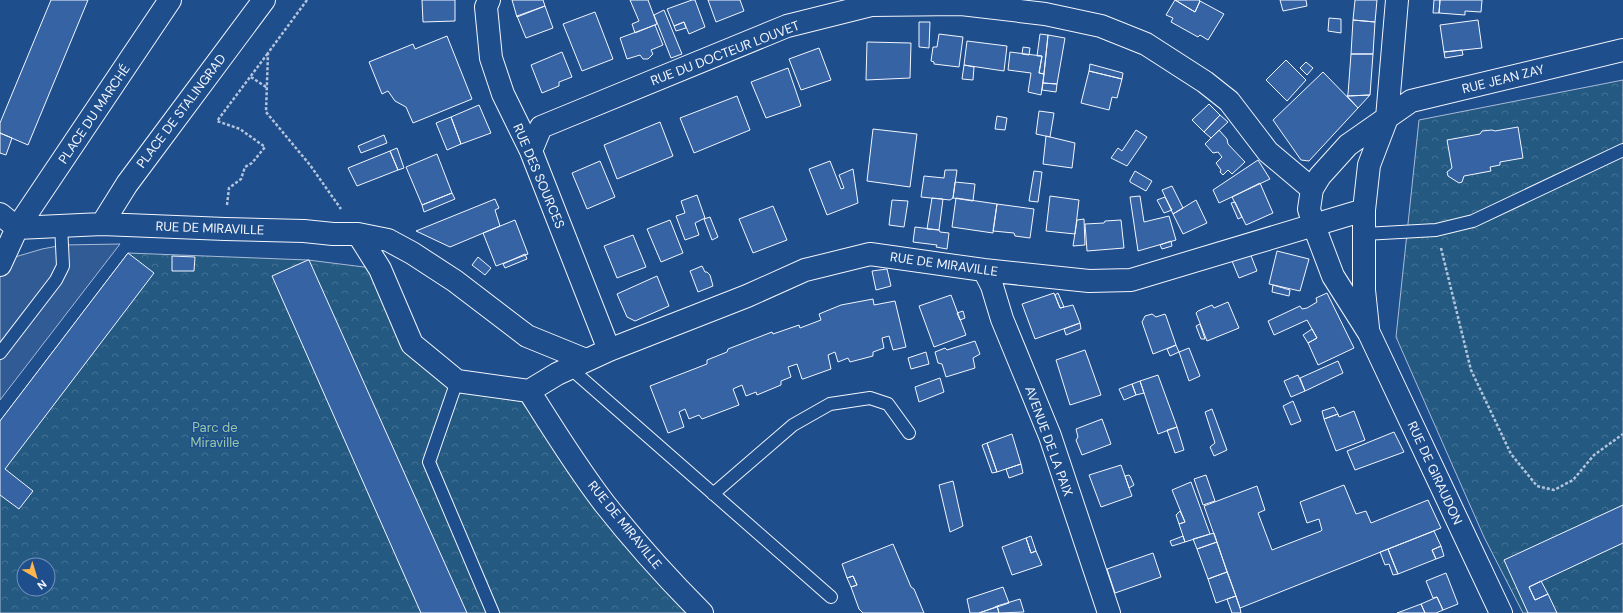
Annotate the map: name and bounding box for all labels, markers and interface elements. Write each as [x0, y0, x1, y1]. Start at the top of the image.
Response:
street label: RUE DU DOCTEUR LOUVET [648, 17, 802, 89]
street label: PLACE DE STALINGRAD [132, 50, 230, 171]
street label: PLACE DU MARCHÉ [54, 60, 134, 167]
street label: RUE JEAN ZAY [1460, 60, 1546, 97]
street label: RUE DES SOURCES [509, 121, 569, 231]
street label: RUE DE MIRAVILLE [155, 218, 265, 238]
street label: RUE DE MIRAVILLE [889, 248, 999, 280]
street label: AVENUE DE LA PAIX [1021, 383, 1077, 499]
park label: Parc de Miraville [191, 419, 239, 451]
street label: RUE DE GIRAUDON [1404, 419, 1466, 527]
street label: RUE DE MIRAVILLE [584, 477, 666, 573]
north arrow [16, 557, 56, 597]
text: N [35, 577, 50, 593]

